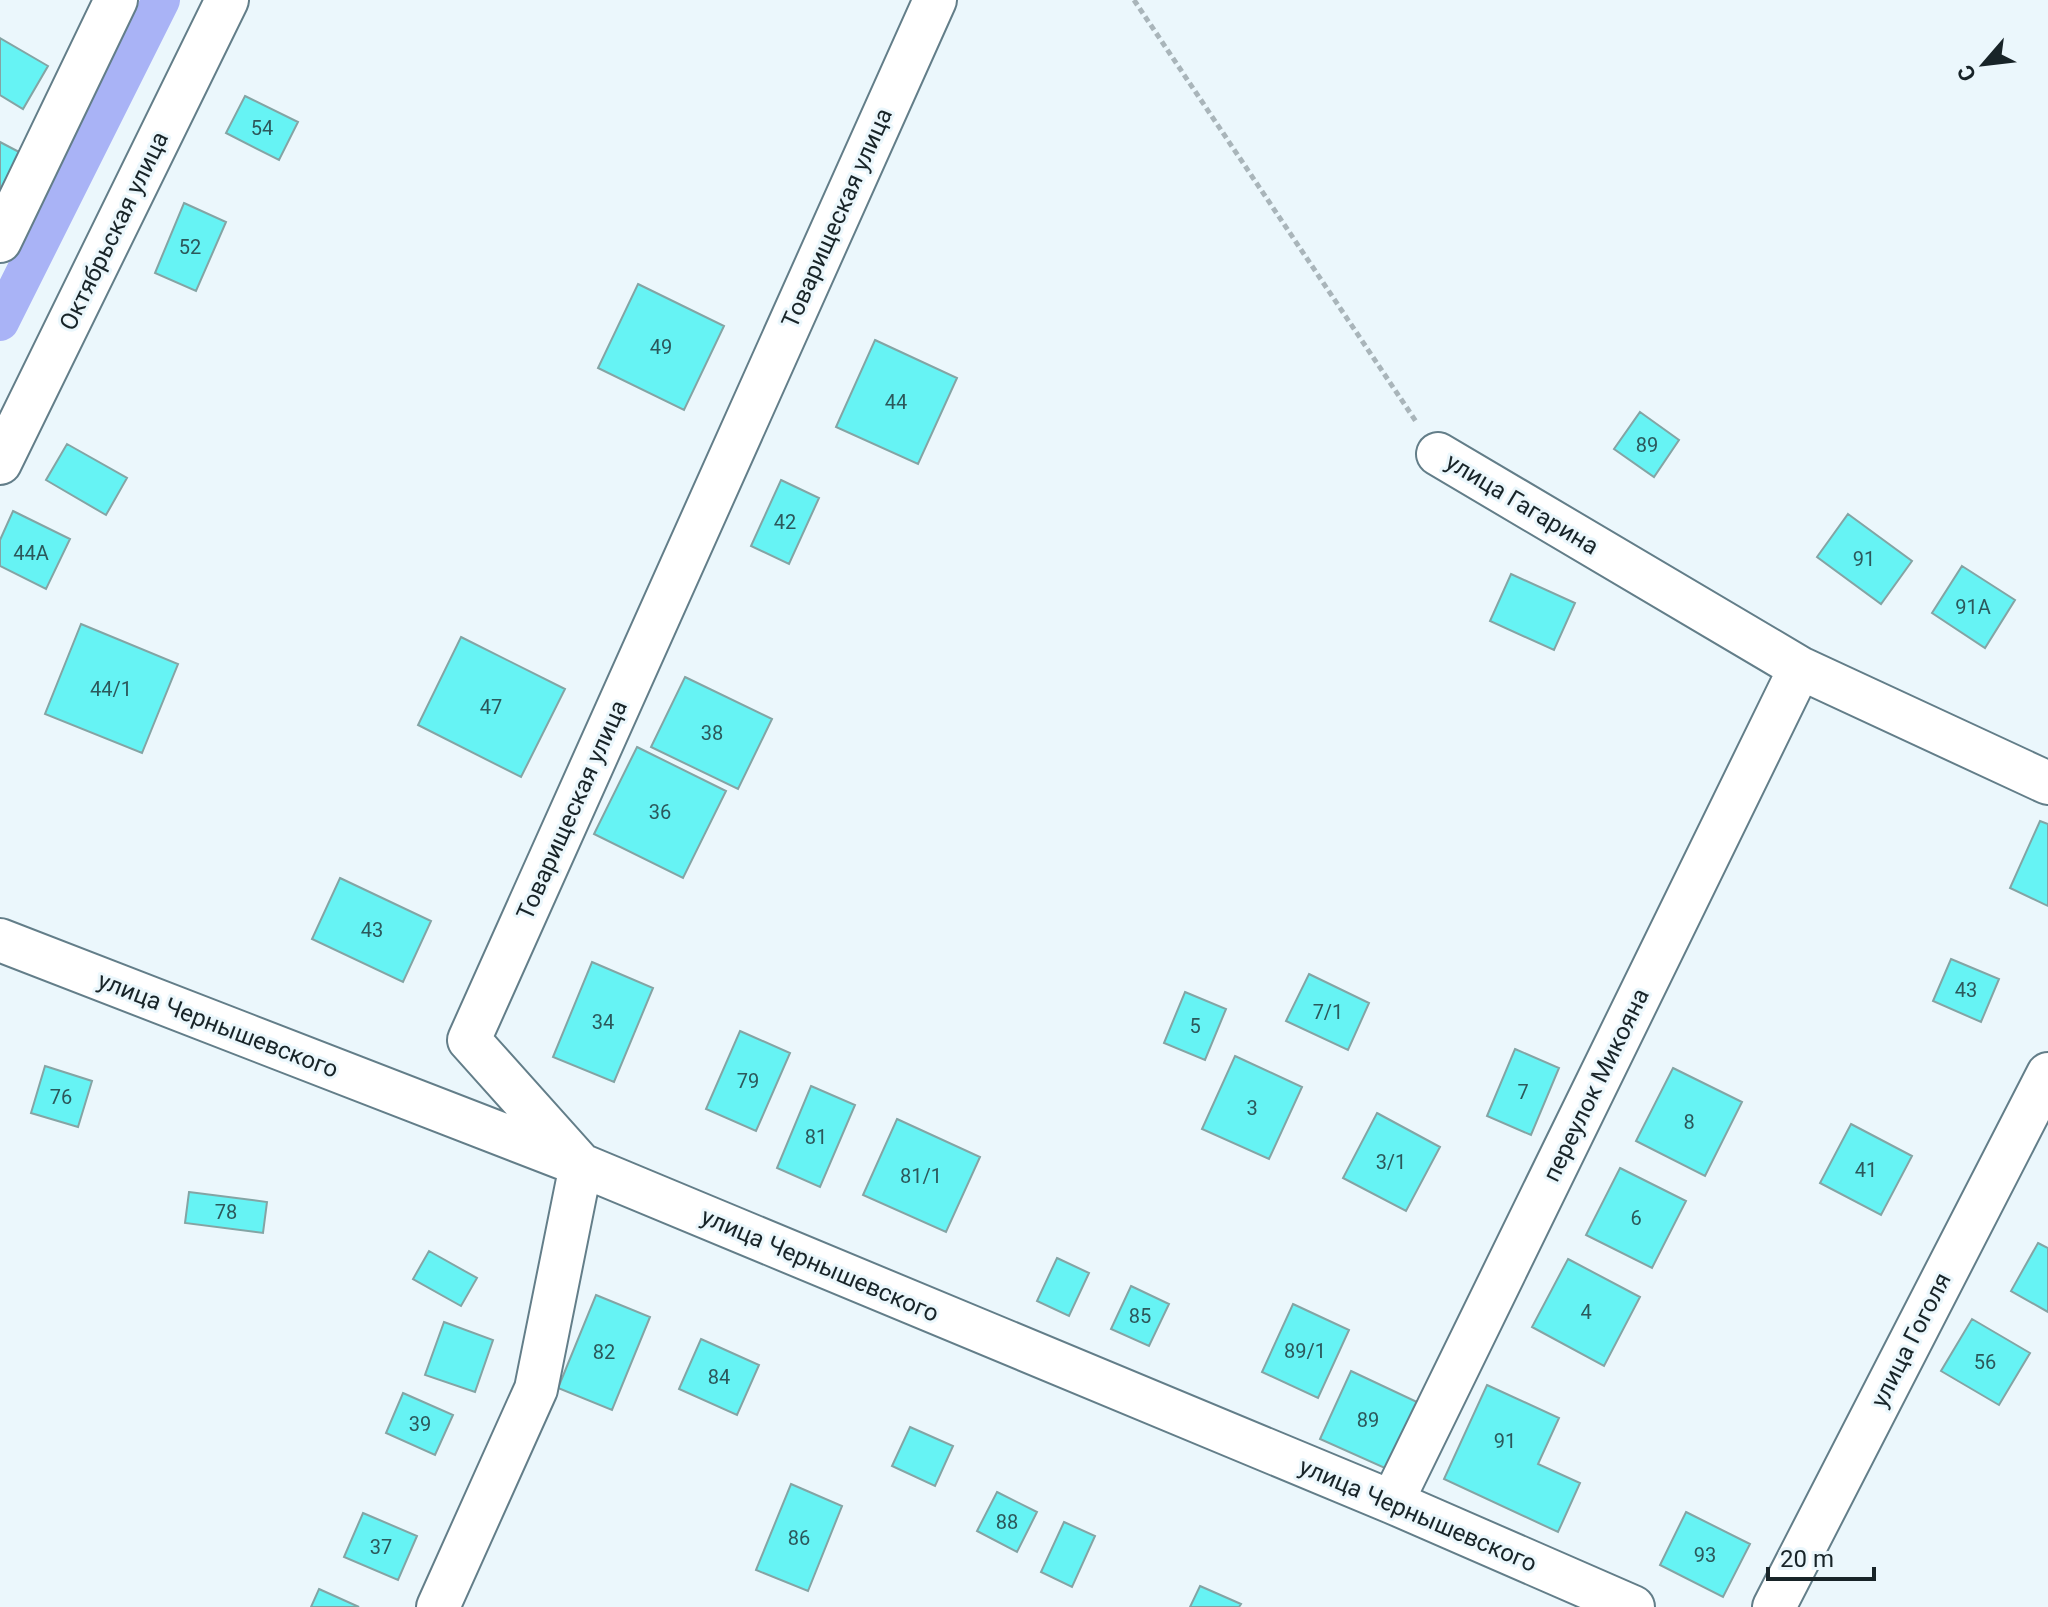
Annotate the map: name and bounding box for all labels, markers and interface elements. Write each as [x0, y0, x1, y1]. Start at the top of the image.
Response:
north arrow [1944, 24, 2024, 104]
text: С [1952, 61, 1981, 85]
street label: Товарищеская улица [776, 104, 898, 332]
house number: 54 [251, 116, 273, 140]
street label: Октябрьская улица [54, 127, 174, 335]
house number: 52 [179, 235, 201, 259]
house number: 49 [650, 335, 672, 359]
house number: 44 [885, 390, 907, 414]
house number: 89 [1636, 433, 1658, 457]
street label: улица Гагарина [1441, 447, 1603, 561]
house number: 42 [774, 510, 796, 534]
house number: 44А [13, 541, 49, 565]
house number: 91 [1853, 547, 1875, 571]
house number: 91А [1955, 595, 1991, 619]
house number: 44/1 [90, 677, 132, 701]
house number: 47 [480, 695, 502, 719]
street label: Товарищеская улица [511, 696, 633, 924]
house number: 38 [701, 721, 723, 745]
house number: 36 [649, 800, 671, 824]
house number: 43 [361, 918, 383, 942]
street label: улица Чернышевского [94, 966, 342, 1084]
house number: 43 [1955, 978, 1977, 1002]
street label: переулок Микояна [1537, 984, 1655, 1186]
house number: 7/1 [1313, 1000, 1343, 1024]
house number: 34 [592, 1010, 614, 1034]
house number: 5 [1189, 1014, 1201, 1038]
house number: 79 [737, 1069, 759, 1093]
house number: 7 [1517, 1080, 1529, 1104]
house number: 76 [50, 1085, 72, 1109]
house number: 3 [1246, 1096, 1258, 1120]
house number: 8 [1683, 1110, 1695, 1134]
house number: 81 [805, 1125, 827, 1149]
house number: 3/1 [1376, 1150, 1406, 1174]
house number: 41 [1855, 1158, 1877, 1182]
house number: 81/1 [900, 1164, 942, 1188]
house number: 78 [215, 1200, 237, 1224]
street label: улица Чернышевского [697, 1202, 943, 1328]
house number: 6 [1630, 1206, 1642, 1230]
street label: улица Гоголя [1865, 1268, 1957, 1412]
house number: 4 [1580, 1300, 1592, 1324]
house number: 85 [1129, 1304, 1151, 1328]
house number: 89/1 [1284, 1339, 1326, 1363]
house number: 82 [593, 1340, 615, 1364]
house number: 56 [1974, 1350, 1996, 1374]
house number: 84 [708, 1365, 730, 1389]
house number: 89 [1357, 1408, 1379, 1432]
house number: 39 [409, 1412, 431, 1436]
house number: 91 [1494, 1429, 1516, 1453]
street label: улица Чернышевского [1295, 1452, 1541, 1578]
house number: 88 [996, 1510, 1018, 1534]
house number: 86 [788, 1526, 810, 1550]
scale bar [1768, 1531, 1874, 1581]
house number: 37 [370, 1535, 392, 1559]
house number: 93 [1694, 1543, 1716, 1567]
text: 20 m [1780, 1545, 1834, 1573]

